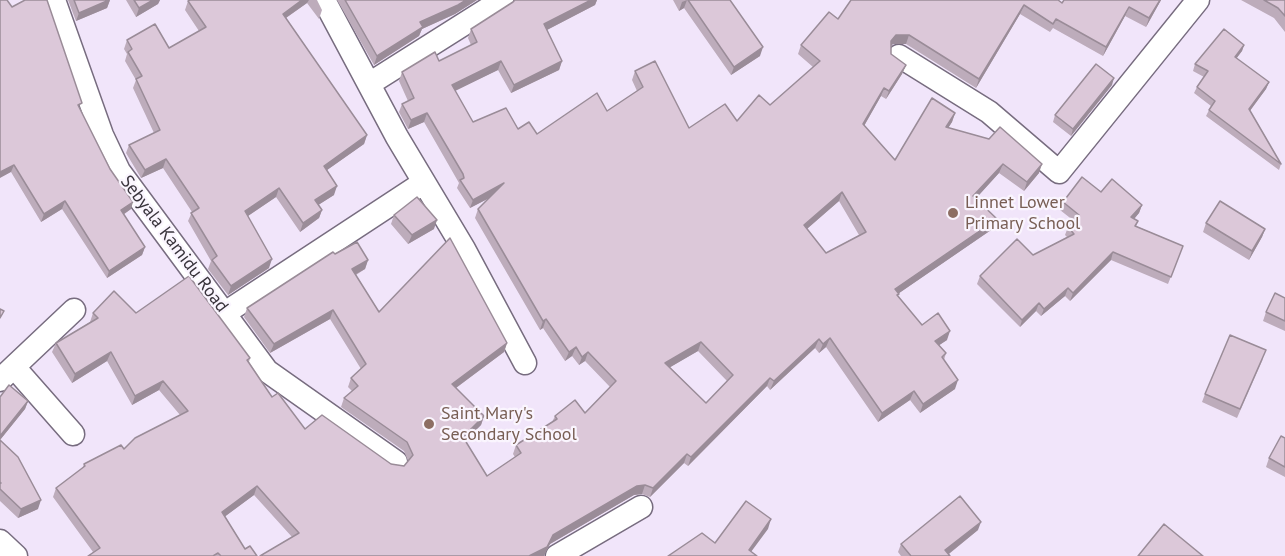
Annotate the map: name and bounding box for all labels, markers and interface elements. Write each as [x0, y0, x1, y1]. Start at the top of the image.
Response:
street label: Sebyala Kamidu Road [116, 171, 232, 317]
place label: Linnet Lower Primary School [965, 192, 1080, 234]
marker: Linnet Lower Primary School [946, 206, 960, 220]
place label: Saint Mary's Secondary School [441, 403, 577, 446]
marker: Saint Mary's Secondary School [422, 417, 436, 431]

